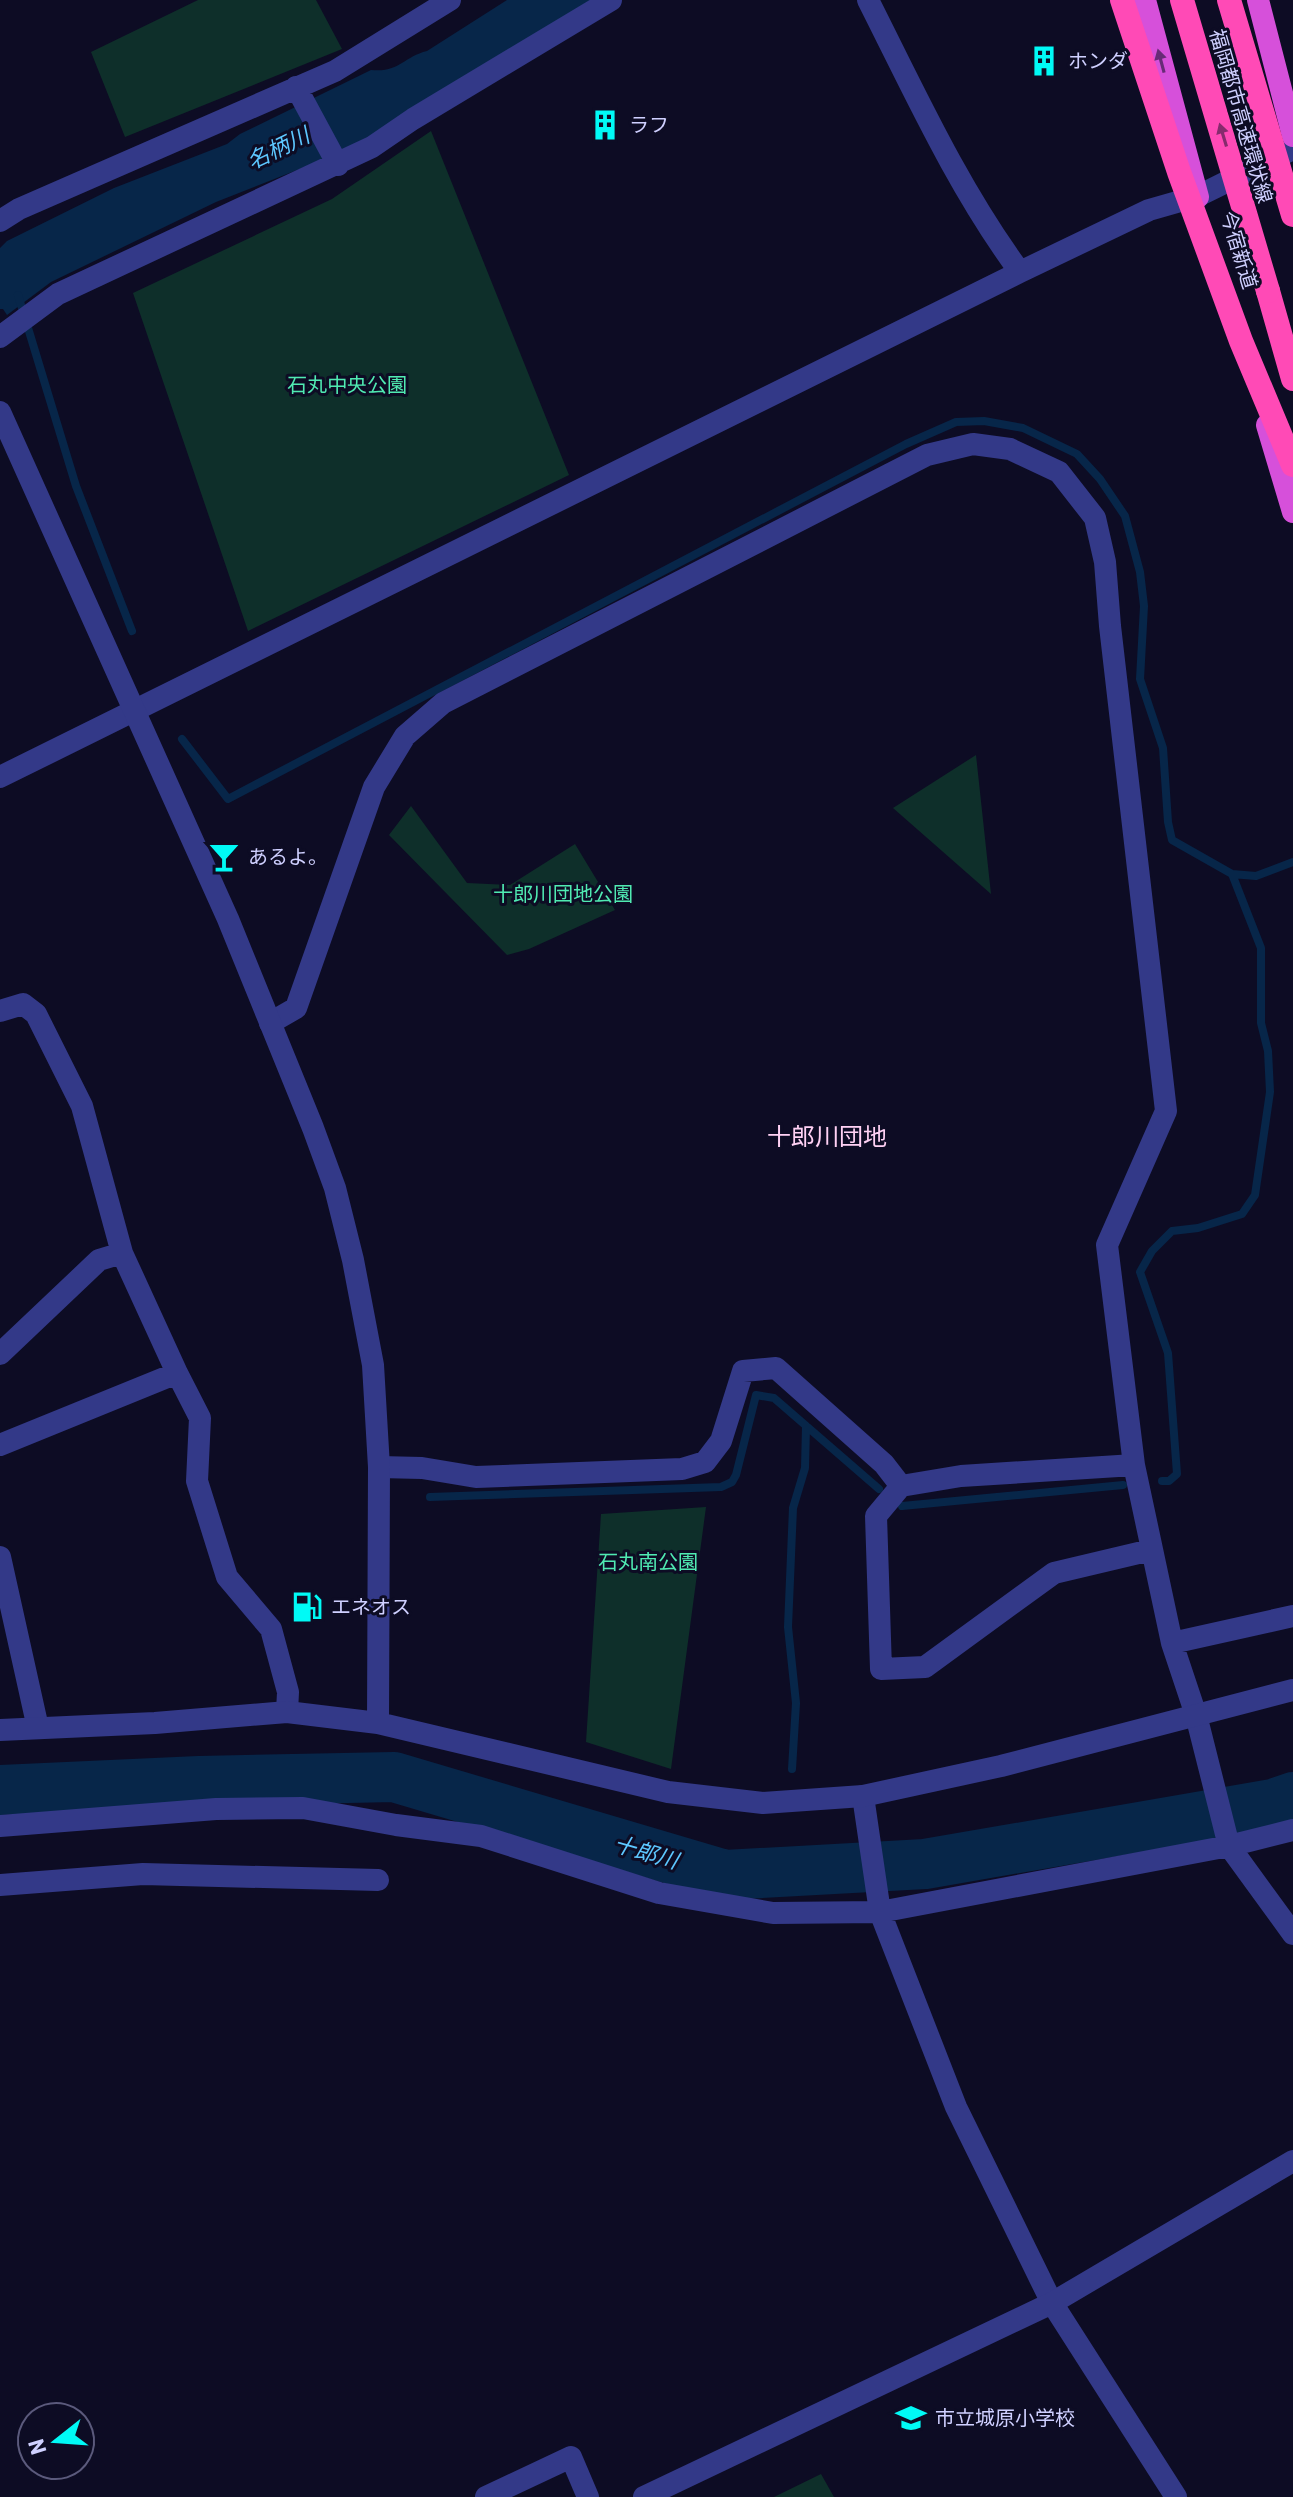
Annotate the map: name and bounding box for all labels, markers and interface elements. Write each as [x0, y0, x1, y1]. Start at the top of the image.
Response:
street label: 福岡都市高速環状線 [1206, 26, 1278, 206]
building icon: ホンダ [1027, 44, 1061, 78]
place label: ホンダ [1068, 48, 1128, 72]
one-way arrow [1155, 49, 1167, 74]
building icon: ラフ [588, 108, 622, 142]
place label: ラフ [629, 112, 669, 136]
water label: 名柄川 [242, 120, 315, 173]
one-way arrow [1216, 123, 1229, 147]
street label: 今宿新道 [1217, 208, 1263, 291]
park label: 石丸中央公園 [287, 372, 407, 396]
bar icon: あるよ。 [207, 840, 241, 874]
place label: あるよ。 [248, 844, 328, 868]
park label: 十郎川団地公園 [493, 881, 633, 905]
district label: 十郎川団地 [767, 1121, 887, 1150]
park label: 石丸南公園 [598, 1549, 698, 1573]
fuel station icon: エネオス [290, 1590, 324, 1624]
place label: エネオス [331, 1594, 411, 1618]
water label: 十郎川 [611, 1829, 683, 1873]
north arrow [16, 2401, 96, 2481]
school or university icon: 市立城原小学校 [894, 2401, 928, 2435]
place label: 市立城原小学校 [935, 2405, 1075, 2429]
text: N [21, 2436, 50, 2458]

